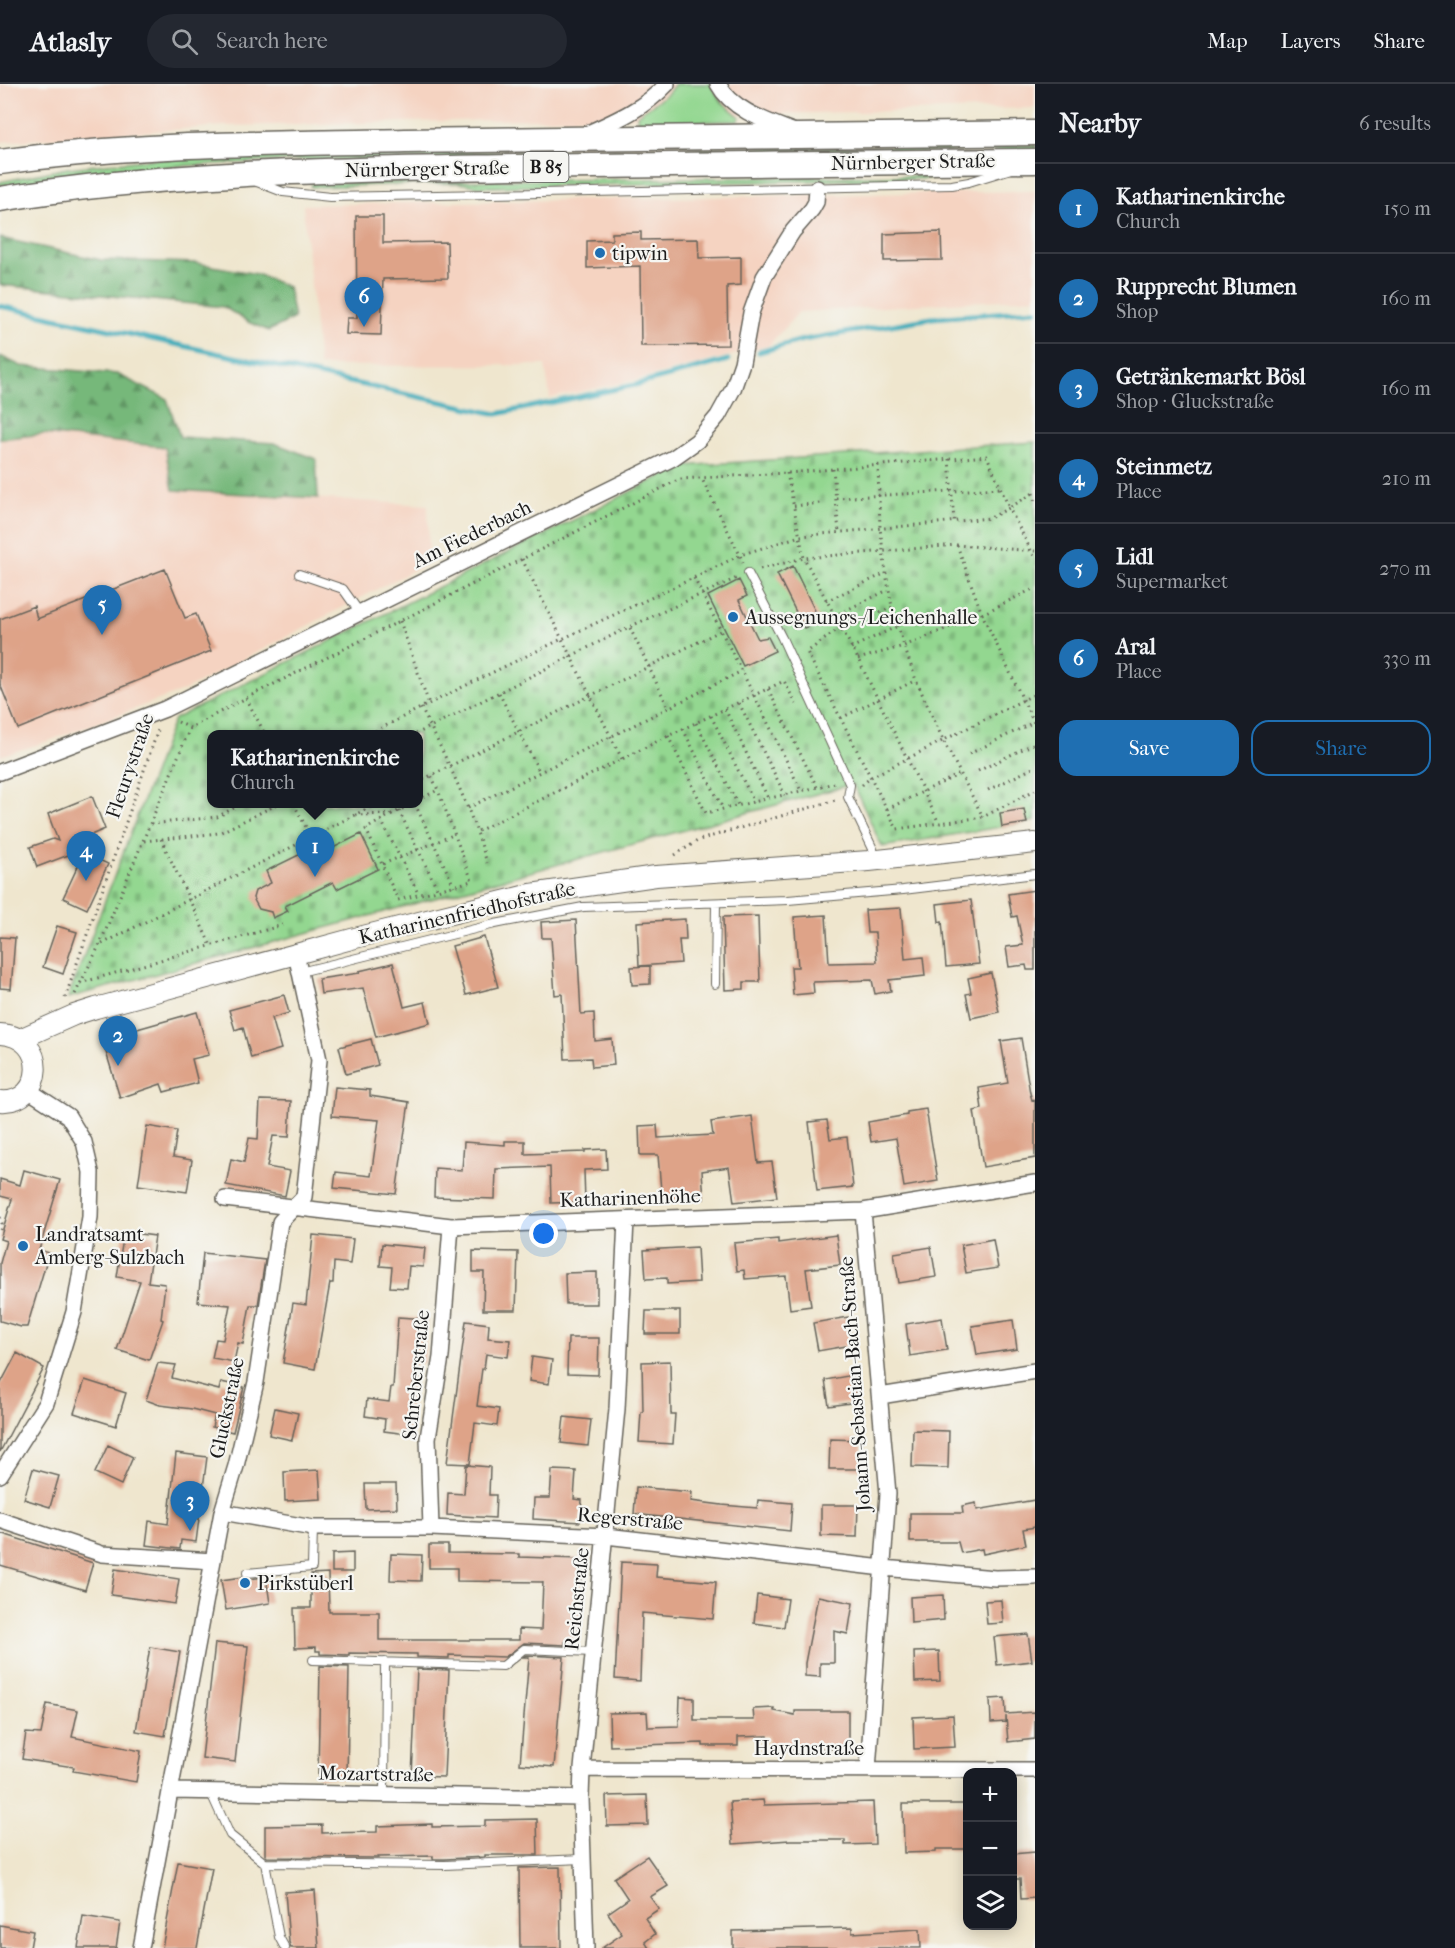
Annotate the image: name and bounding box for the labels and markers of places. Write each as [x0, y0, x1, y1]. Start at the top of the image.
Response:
place label: tipwin [612, 242, 668, 265]
marker: tipwin [593, 246, 607, 260]
pin: 6 [344, 278, 384, 327]
pin: 5 [82, 586, 122, 635]
place label: Aussegnungs-/Leichenhalle [744, 606, 978, 629]
marker: Aussegnungs-/Leichenhalle [726, 610, 740, 624]
pin: 1 [296, 828, 334, 877]
pin: 4 [66, 832, 106, 881]
pin: 2 [98, 1016, 138, 1066]
place label: Landratsamt Amberg-Sulzbach [34, 1223, 186, 1269]
marker: Landratsamt Amberg-Sulzbach [16, 1239, 30, 1253]
pin: 3 [170, 1482, 210, 1531]
place label: Pirkstüberl [257, 1572, 354, 1595]
marker: Pirkstüberl [238, 1576, 252, 1590]

